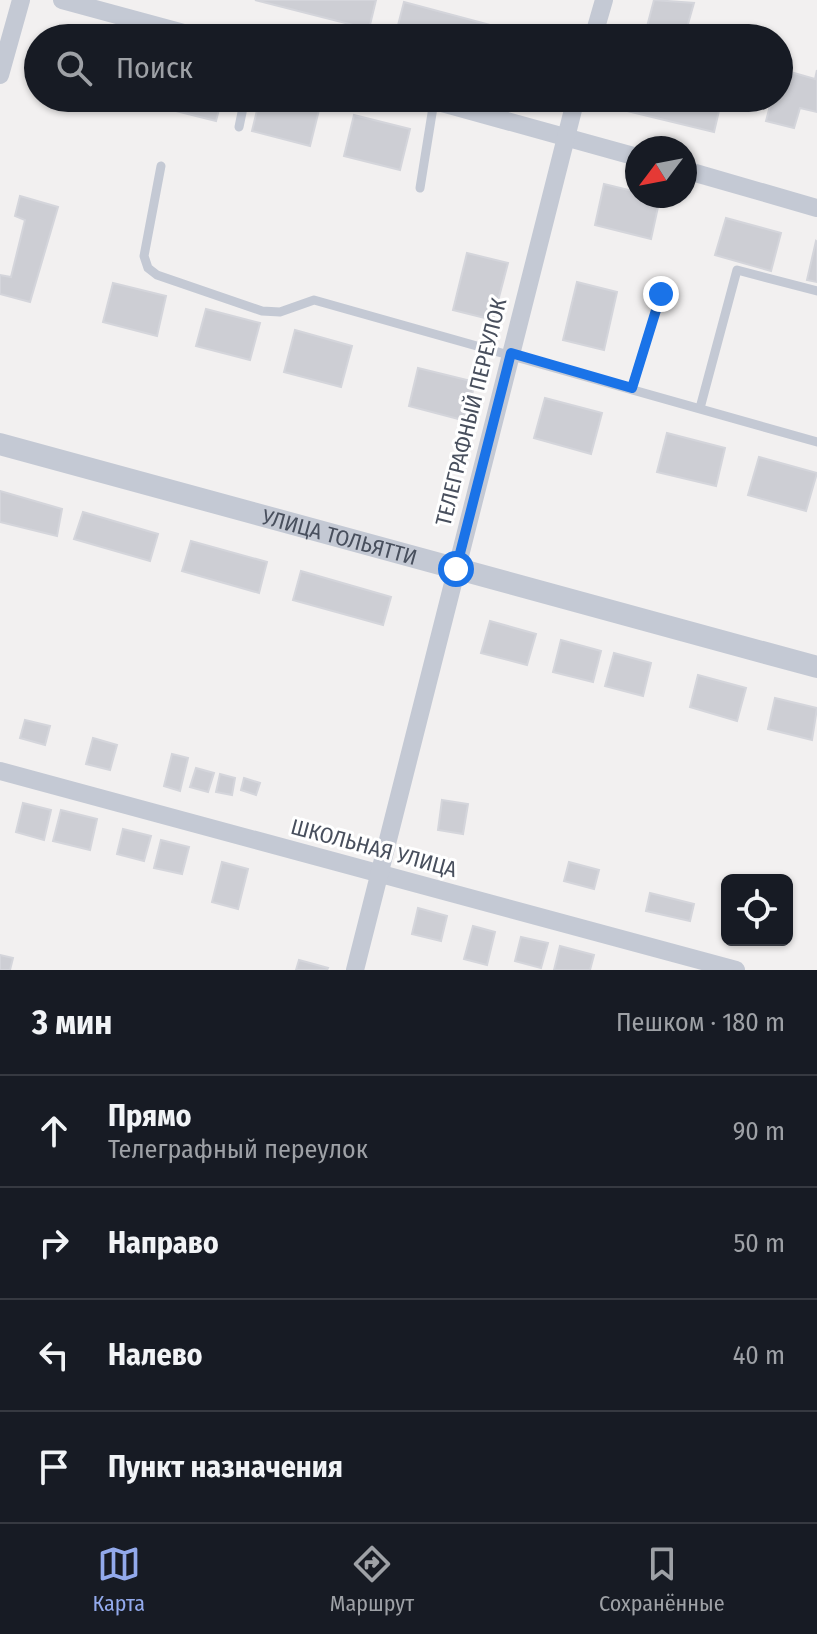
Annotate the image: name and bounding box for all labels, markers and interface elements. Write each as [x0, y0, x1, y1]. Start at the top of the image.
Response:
search box [24, 24, 793, 112]
icon: search [52, 46, 96, 90]
text: Поиск [116, 50, 193, 86]
north arrow [625, 136, 697, 208]
route end [643, 276, 679, 312]
street label: ТЕЛЕГРАФНЫЙ ПЕРЕУЛОК [430, 295, 512, 529]
street label: УЛИЦА ТОЛЬЯТТИ [258, 502, 420, 571]
route start [438, 551, 474, 587]
street label: ШКОЛЬНАЯ УЛИЦА [288, 813, 460, 883]
map controls [721, 874, 793, 946]
button: locate [721, 874, 793, 946]
text: 3 мин [32, 1002, 112, 1043]
text: Пешком · 180 m [616, 1007, 785, 1038]
text: Прямо [108, 1098, 192, 1134]
icon: ahead [32, 1109, 76, 1153]
text: 90 m [733, 1116, 785, 1147]
text: Телеграфный переулок [108, 1134, 368, 1165]
icon: right [32, 1221, 76, 1265]
text: Направо [108, 1225, 219, 1261]
text: 50 m [733, 1228, 785, 1259]
icon: left [32, 1333, 76, 1377]
text: Налево [108, 1337, 203, 1373]
text: 40 m [733, 1340, 785, 1371]
icon: arrive [32, 1445, 76, 1489]
text: Пункт назначения [108, 1449, 343, 1485]
tab: Карта [92, 1542, 145, 1617]
tab: Маршрут [330, 1542, 414, 1617]
tab: Сохранённые [599, 1542, 725, 1617]

